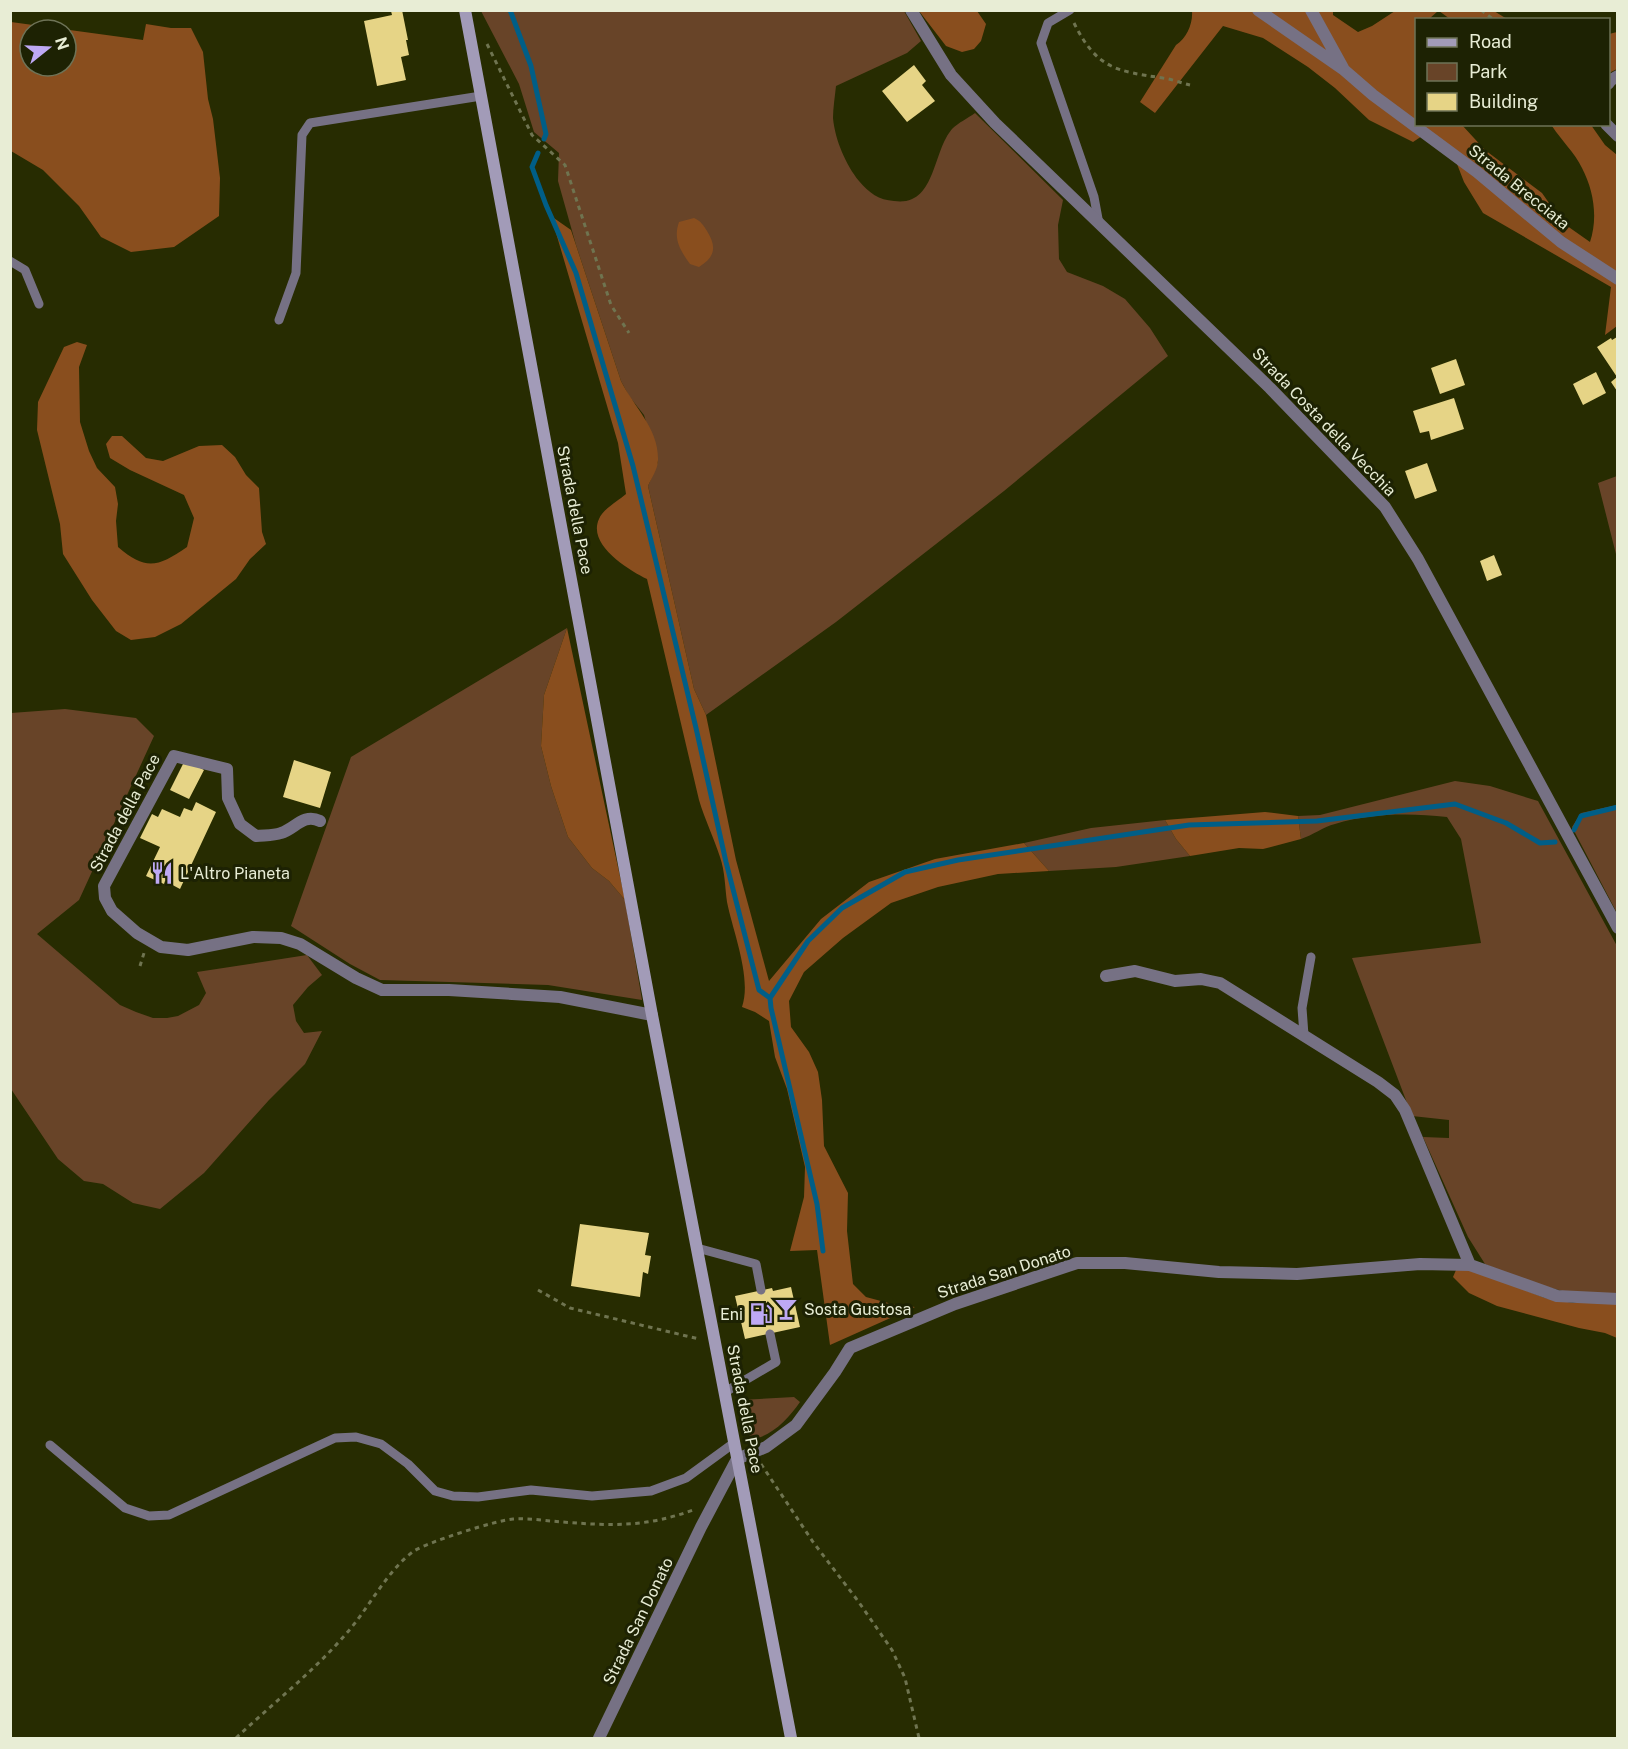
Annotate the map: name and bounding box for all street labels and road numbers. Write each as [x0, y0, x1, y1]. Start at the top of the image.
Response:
street label: Strada Brecciata [1465, 140, 1573, 234]
street label: Strada Costa della Vecchia [1248, 344, 1400, 500]
street label: Strada della Pace [553, 444, 597, 576]
street label: Strada della Pace [86, 751, 164, 875]
street label: Strada San Donato [935, 1241, 1073, 1303]
street label: Strada della Pace [723, 1343, 767, 1475]
street label: Strada San Donato [599, 1554, 677, 1688]

